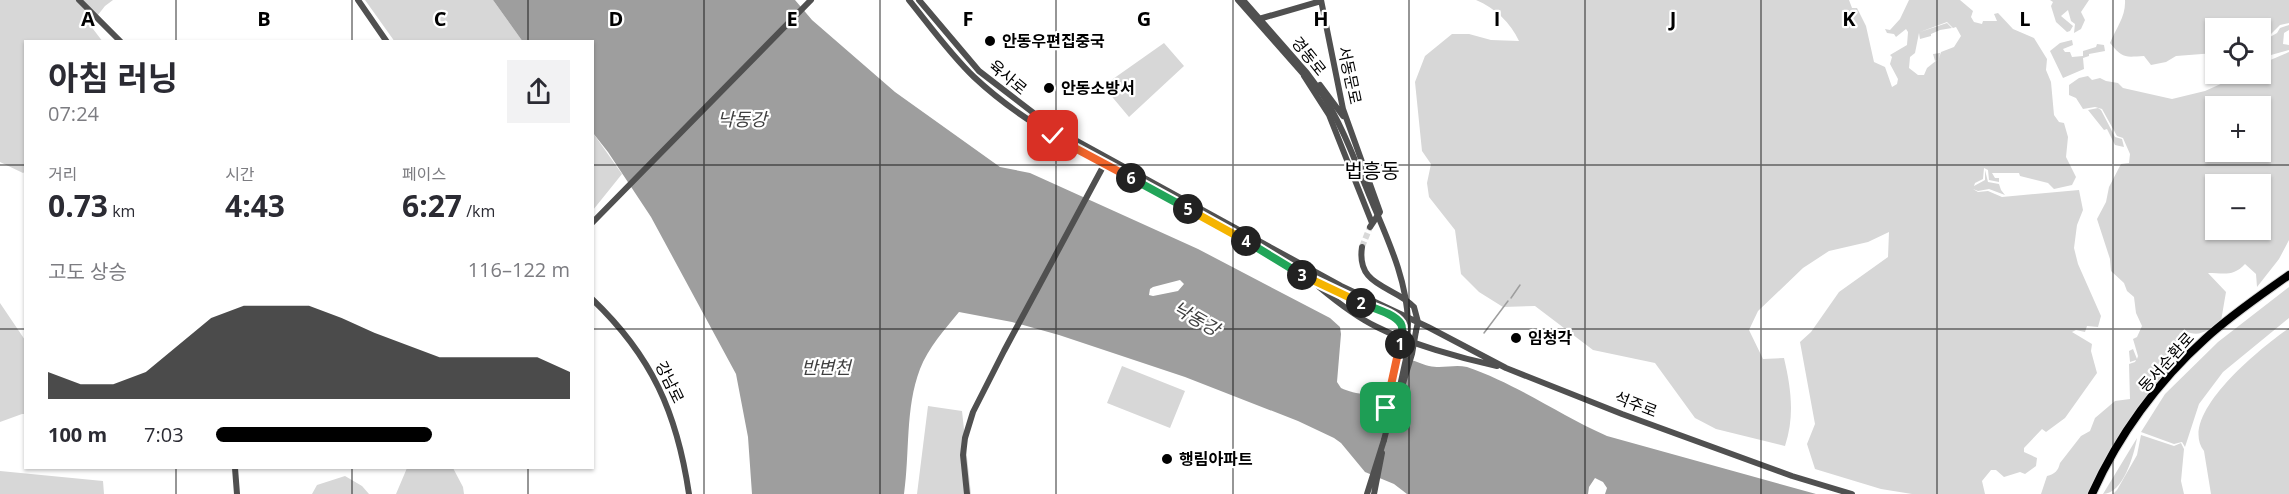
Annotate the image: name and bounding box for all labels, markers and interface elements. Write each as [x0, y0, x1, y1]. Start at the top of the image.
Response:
text: A [81, 5, 95, 32]
text: B [257, 5, 271, 32]
text: C [434, 5, 447, 32]
text: D [609, 5, 623, 32]
text: E [786, 5, 798, 32]
text: F [963, 5, 973, 32]
text: G [1137, 5, 1151, 32]
text: H [1313, 5, 1329, 32]
text: I [1494, 5, 1500, 32]
text: J [1668, 5, 1676, 32]
text: K [1842, 5, 1856, 32]
text: L [2019, 5, 2031, 32]
map controls [2205, 18, 2271, 240]
button: locate [2205, 18, 2271, 84]
place label: 안동우편집중국 [1002, 30, 1105, 52]
street label: 경동로 [1287, 32, 1332, 80]
marker: 안동우편집중국 [983, 34, 997, 48]
street label: 서동문로 [1333, 44, 1367, 106]
street label: 육사로 [984, 54, 1032, 100]
text: 아침 러닝 [48, 55, 178, 100]
button: share [507, 60, 570, 123]
place label: 안동소방서 [1061, 77, 1135, 99]
marker: 안동소방서 [1042, 81, 1056, 95]
button: + [2205, 96, 2271, 162]
text: 07:24 [48, 100, 99, 127]
water label: 낙동강 [717, 107, 769, 131]
pin [1027, 110, 1078, 161]
icon: check [1036, 119, 1069, 152]
district label: 법흥동 [1344, 157, 1400, 184]
text: 거리 [48, 163, 77, 185]
text: 시간 [225, 163, 254, 185]
text: 페이스 [402, 163, 446, 185]
pin: 6 [1116, 163, 1146, 193]
text: 6 [1126, 167, 1136, 189]
button: − [2205, 174, 2271, 240]
text: 0.73 [48, 185, 108, 226]
text: 4:43 [225, 185, 285, 226]
text: 6:27 [402, 185, 462, 226]
pin: 5 [1173, 194, 1203, 224]
text: 5 [1183, 198, 1193, 220]
text: km [108, 200, 135, 222]
text: /km [462, 200, 495, 222]
pin: 4 [1231, 226, 1261, 256]
text: 4 [1241, 230, 1251, 252]
text: 116–122 m [468, 256, 570, 283]
text: 고도 상승 [48, 258, 127, 285]
pin: 3 [1287, 260, 1317, 290]
text: 3 [1297, 264, 1307, 286]
pin: 2 [1346, 288, 1376, 318]
text: 2 [1356, 292, 1366, 314]
water label: 낙동강 [1169, 295, 1226, 342]
place label: 임청각 [1528, 327, 1572, 349]
street label: 동서순환로 [2133, 327, 2199, 397]
pin: 1 [1385, 329, 1415, 359]
marker: 임청각 [1509, 331, 1523, 345]
text: 1 [1395, 333, 1405, 355]
water label: 반변천 [801, 355, 853, 379]
street label: 강남로 [650, 357, 690, 407]
pin [1360, 382, 1411, 433]
street label: 석주로 [1611, 386, 1661, 422]
icon: arrive [1369, 391, 1402, 424]
text: 100 m [48, 421, 107, 448]
text: 7:03 [144, 421, 184, 448]
place label: 행림아파트 [1179, 448, 1253, 470]
marker: 행림아파트 [1160, 452, 1174, 466]

